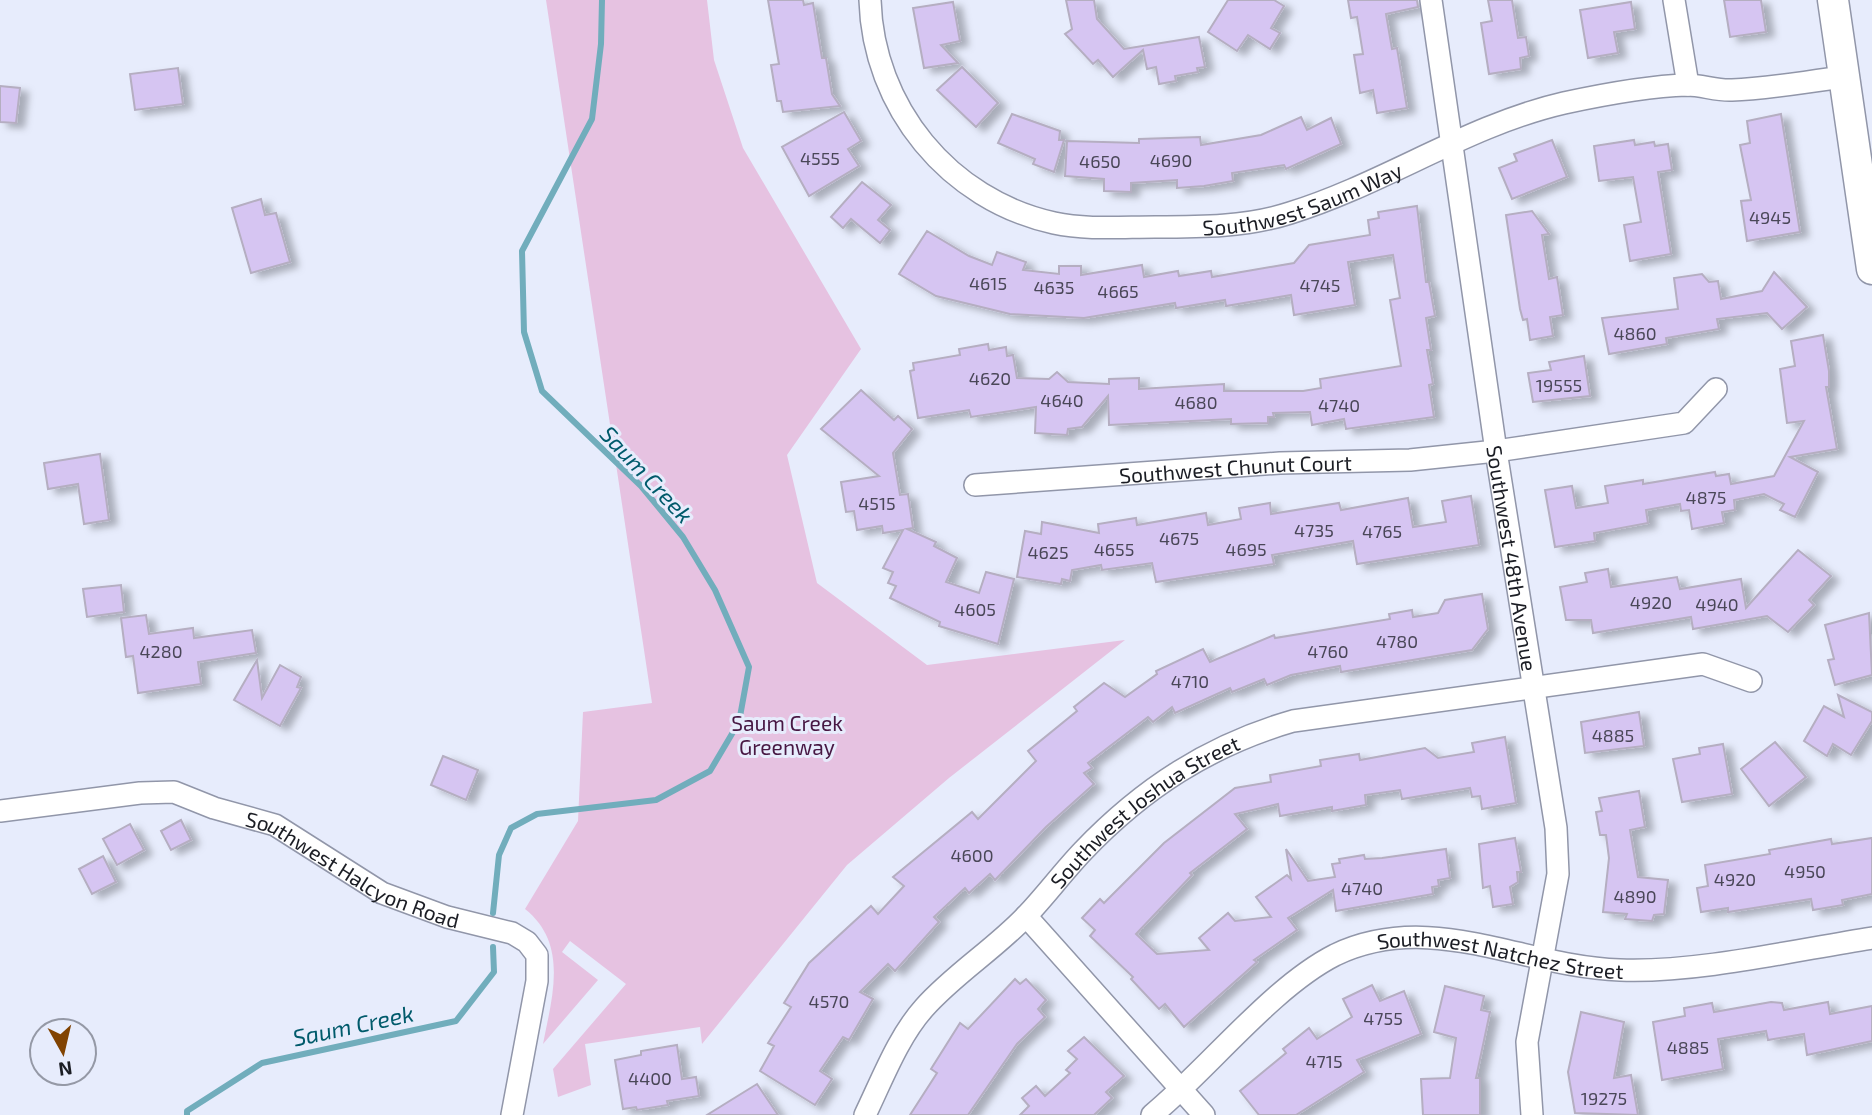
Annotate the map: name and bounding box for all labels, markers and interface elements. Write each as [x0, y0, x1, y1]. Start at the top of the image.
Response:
house number: 4555 [800, 147, 840, 169]
house number: 4690 [1150, 149, 1192, 171]
house number: 4650 [1079, 150, 1121, 172]
street label: Southwest Saum Way [1202, 156, 1406, 239]
house number: 4945 [1749, 206, 1791, 228]
house number: 4615 [969, 272, 1007, 294]
house number: 4745 [1299, 274, 1341, 296]
house number: 4635 [1033, 276, 1075, 298]
house number: 4665 [1097, 280, 1139, 302]
house number: 4860 [1613, 322, 1657, 344]
house number: 4620 [969, 367, 1011, 389]
house number: 19555 [1536, 374, 1582, 396]
house number: 4640 [1040, 389, 1084, 411]
house number: 4680 [1174, 391, 1218, 413]
house number: 4740 [1318, 394, 1360, 416]
water label: Saum Creek [595, 419, 699, 529]
street label: Southwest 48th Avenue [1483, 443, 1543, 673]
street label: Southwest Chunut Court [1118, 449, 1352, 487]
house number: 4875 [1686, 486, 1726, 508]
house number: 4515 [858, 492, 896, 514]
house number: 4735 [1294, 519, 1334, 541]
house number: 4765 [1362, 520, 1402, 542]
house number: 4675 [1159, 527, 1199, 549]
house number: 4655 [1094, 538, 1134, 560]
house number: 4695 [1225, 538, 1267, 560]
house number: 4625 [1027, 541, 1069, 563]
house number: 4920 [1630, 591, 1672, 613]
house number: 4940 [1695, 593, 1739, 615]
house number: 4605 [954, 598, 996, 620]
house number: 4780 [1376, 630, 1418, 652]
house number: 4280 [140, 640, 182, 662]
house number: 4760 [1307, 640, 1349, 662]
house number: 4710 [1171, 670, 1209, 692]
park label: Saum Creek Greenway [731, 710, 843, 759]
house number: 4885 [1592, 724, 1634, 746]
street label: Southwest Joshua Street [1044, 729, 1243, 893]
street label: Southwest Halcyon Road [243, 805, 462, 932]
house number: 4600 [950, 844, 994, 866]
house number: 4950 [1784, 860, 1826, 882]
house number: 4920 [1714, 868, 1756, 890]
house number: 4740 [1341, 877, 1383, 899]
house number: 4890 [1613, 885, 1657, 907]
street label: Southwest Natchez Street [1375, 925, 1624, 983]
house number: 4570 [809, 990, 849, 1012]
water label: Saum Creek [290, 999, 416, 1051]
house number: 4755 [1363, 1007, 1403, 1029]
north arrow [28, 1017, 98, 1087]
house number: 4885 [1667, 1036, 1709, 1058]
house number: 4715 [1305, 1050, 1343, 1072]
text: N [57, 1057, 74, 1082]
house number: 4400 [628, 1067, 672, 1089]
house number: 19275 [1581, 1087, 1627, 1109]

